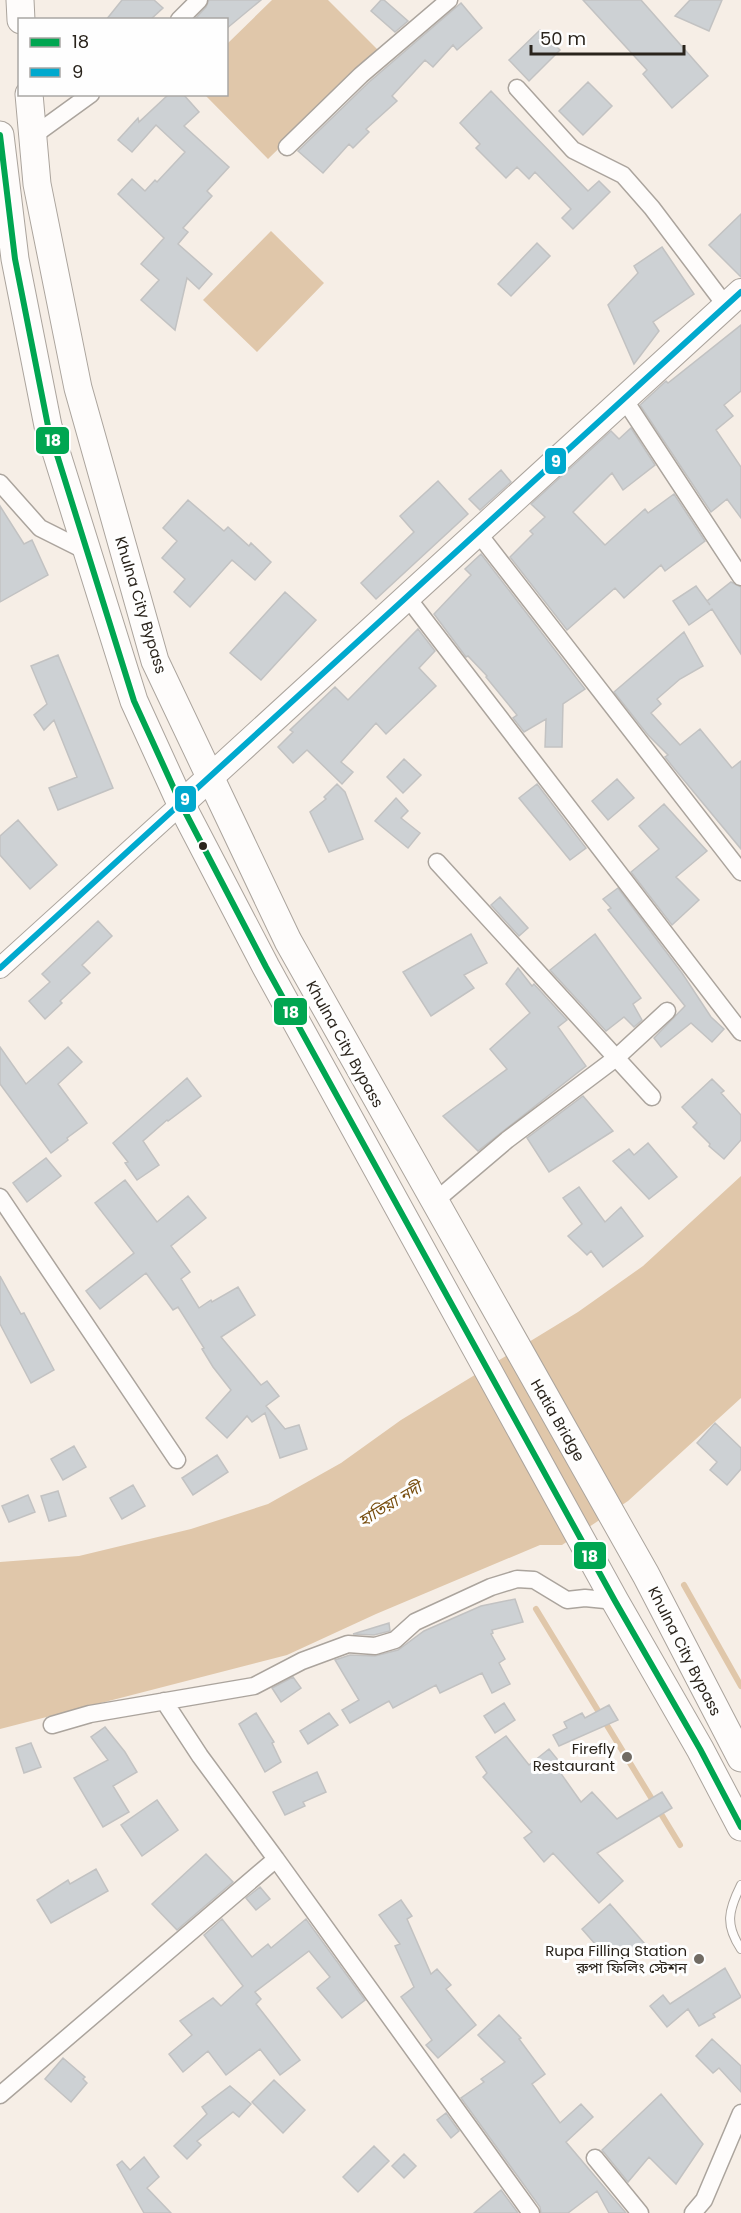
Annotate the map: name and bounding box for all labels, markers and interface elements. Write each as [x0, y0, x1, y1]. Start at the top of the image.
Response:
legend [18, 18, 228, 96]
scale bar [531, 18, 684, 56]
text: 50 m [540, 26, 586, 51]
text: 18 [72, 29, 89, 54]
text: 9 [72, 59, 83, 84]
line badge: 18 [35, 426, 70, 455]
text: 18 [45, 429, 61, 452]
line badge: 9 [544, 447, 567, 475]
text: 9 [551, 450, 561, 473]
street label: Khulna City Bypass [110, 534, 172, 676]
line badge: 9 [174, 785, 197, 813]
text: 9 [180, 788, 190, 811]
unlabelled marker [197, 840, 209, 852]
street label: Khulna City Bypass [301, 977, 389, 1111]
line badge: 18 [273, 997, 308, 1026]
text: 18 [283, 1001, 299, 1024]
street label: Hatia Bridge [526, 1375, 590, 1465]
water label: হাতিয়া নদী [354, 1475, 428, 1532]
line badge: 18 [573, 1541, 607, 1570]
text: 18 [582, 1545, 598, 1568]
street label: Khulna City Bypass [643, 1583, 727, 1719]
place label: Firefly Restaurant [533, 1738, 616, 1776]
marker: Firefly Restaurant [620, 1750, 634, 1764]
place label: Rupa Filling Station রুপা ফিলিং স্টেশন [545, 1940, 688, 1978]
marker: Rupa Filling Station রুপা ফিলিং স্টেশন [692, 1952, 706, 1966]

